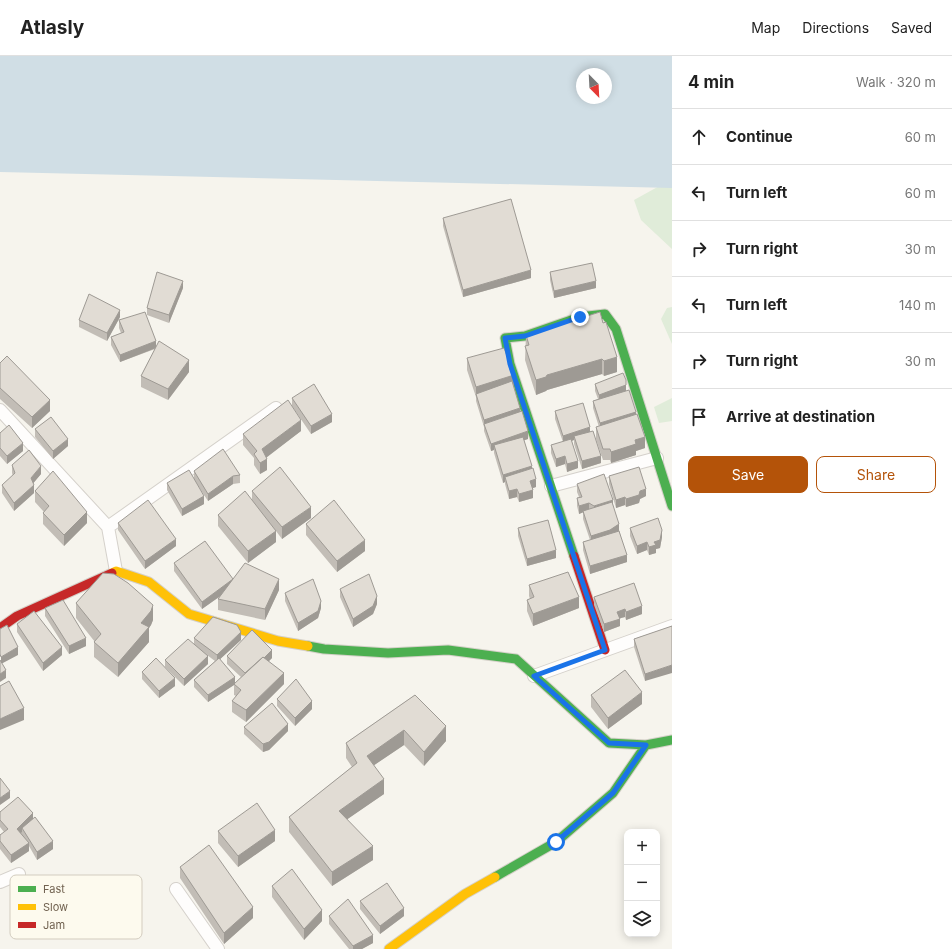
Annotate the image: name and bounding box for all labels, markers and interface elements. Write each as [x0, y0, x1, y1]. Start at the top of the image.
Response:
text: Atlasly [20, 16, 84, 39]
text: Map [751, 19, 780, 36]
text: Directions [802, 19, 869, 36]
text: Saved [891, 19, 932, 36]
north arrow [576, 68, 612, 104]
text: 4 min [688, 72, 734, 92]
text: Walk · 320 m [856, 74, 936, 90]
icon: ahead [688, 126, 710, 148]
text: Continue [726, 127, 793, 146]
text: 60 m [905, 129, 936, 145]
icon: left [688, 182, 710, 204]
text: Turn left [726, 183, 787, 202]
text: 60 m [905, 185, 936, 201]
icon: right [688, 238, 710, 260]
text: Turn right [726, 239, 798, 258]
text: 30 m [905, 241, 936, 257]
icon: left [688, 294, 710, 316]
text: Turn left [726, 295, 787, 314]
text: 140 m [899, 297, 936, 313]
route end [571, 308, 589, 326]
icon: right [688, 350, 710, 372]
text: Turn right [726, 351, 798, 370]
text: 30 m [905, 353, 936, 369]
icon: arrive [688, 406, 710, 428]
text: Arrive at destination [726, 407, 875, 426]
button: Save [688, 456, 808, 493]
button: Share [816, 456, 936, 493]
map controls [624, 829, 660, 937]
button: + [624, 829, 660, 865]
route start [547, 833, 565, 851]
button: − [624, 865, 660, 901]
legend [10, 875, 142, 939]
text: Fast [43, 882, 65, 896]
text: Slow [43, 900, 68, 914]
button: layers [624, 901, 660, 937]
text: Jam [43, 918, 65, 932]

